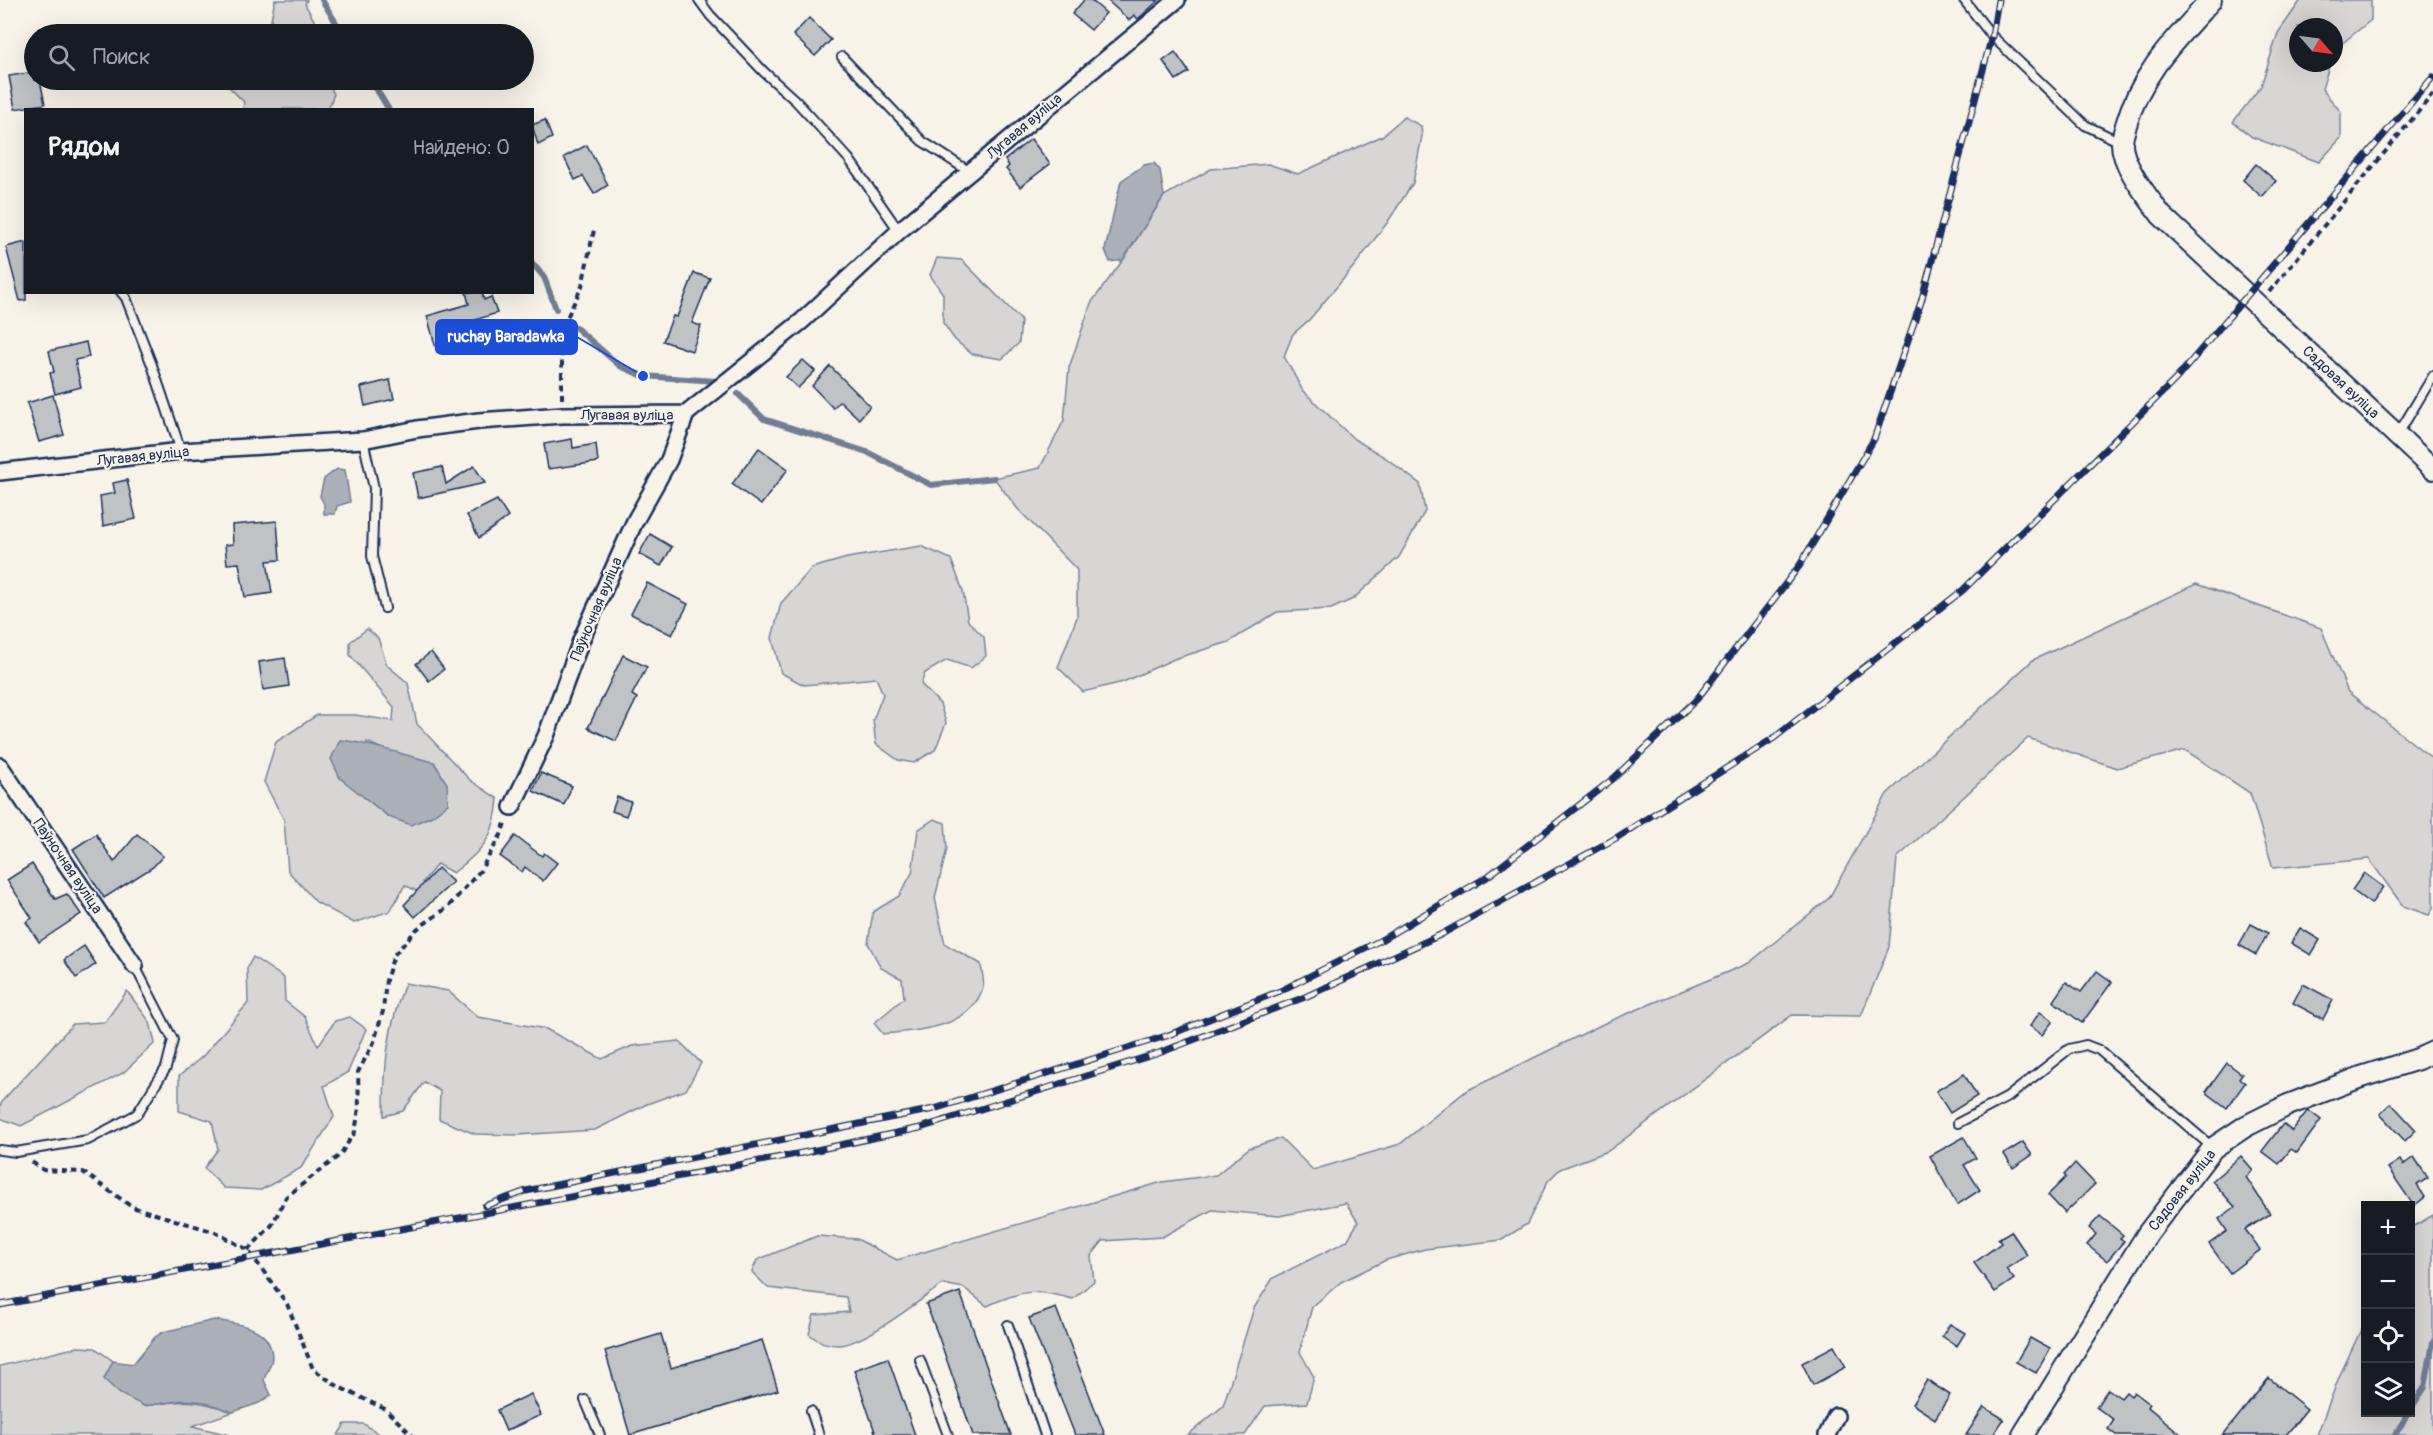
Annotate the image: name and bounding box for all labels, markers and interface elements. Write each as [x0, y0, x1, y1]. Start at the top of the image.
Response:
north arrow [2289, 18, 2343, 72]
search box [24, 24, 534, 90]
icon: search [45, 41, 78, 74]
text: Поиск [93, 43, 150, 71]
street label: Лугавая вуліца [982, 89, 1066, 164]
text: Рядом [48, 131, 120, 163]
text: Найдено: 0 [413, 135, 510, 160]
callout: ruchay Baradawka [436, 320, 577, 354]
text: ruchay Baradawka [448, 327, 565, 347]
street label: Садовая вуліца [2298, 342, 2383, 423]
street label: Лугавая вуліца [580, 406, 673, 425]
street label: Лугавая вуліца [95, 442, 190, 471]
street label: Паўночная вуліца [566, 554, 627, 664]
street label: Паўночная вуліца [29, 815, 107, 918]
street label: Садовая вуліца [2145, 1146, 2220, 1235]
map controls [2361, 1201, 2415, 1417]
button: + [2361, 1201, 2415, 1255]
button: − [2361, 1255, 2415, 1309]
button: locate [2361, 1309, 2415, 1363]
button: layers [2361, 1363, 2415, 1417]

